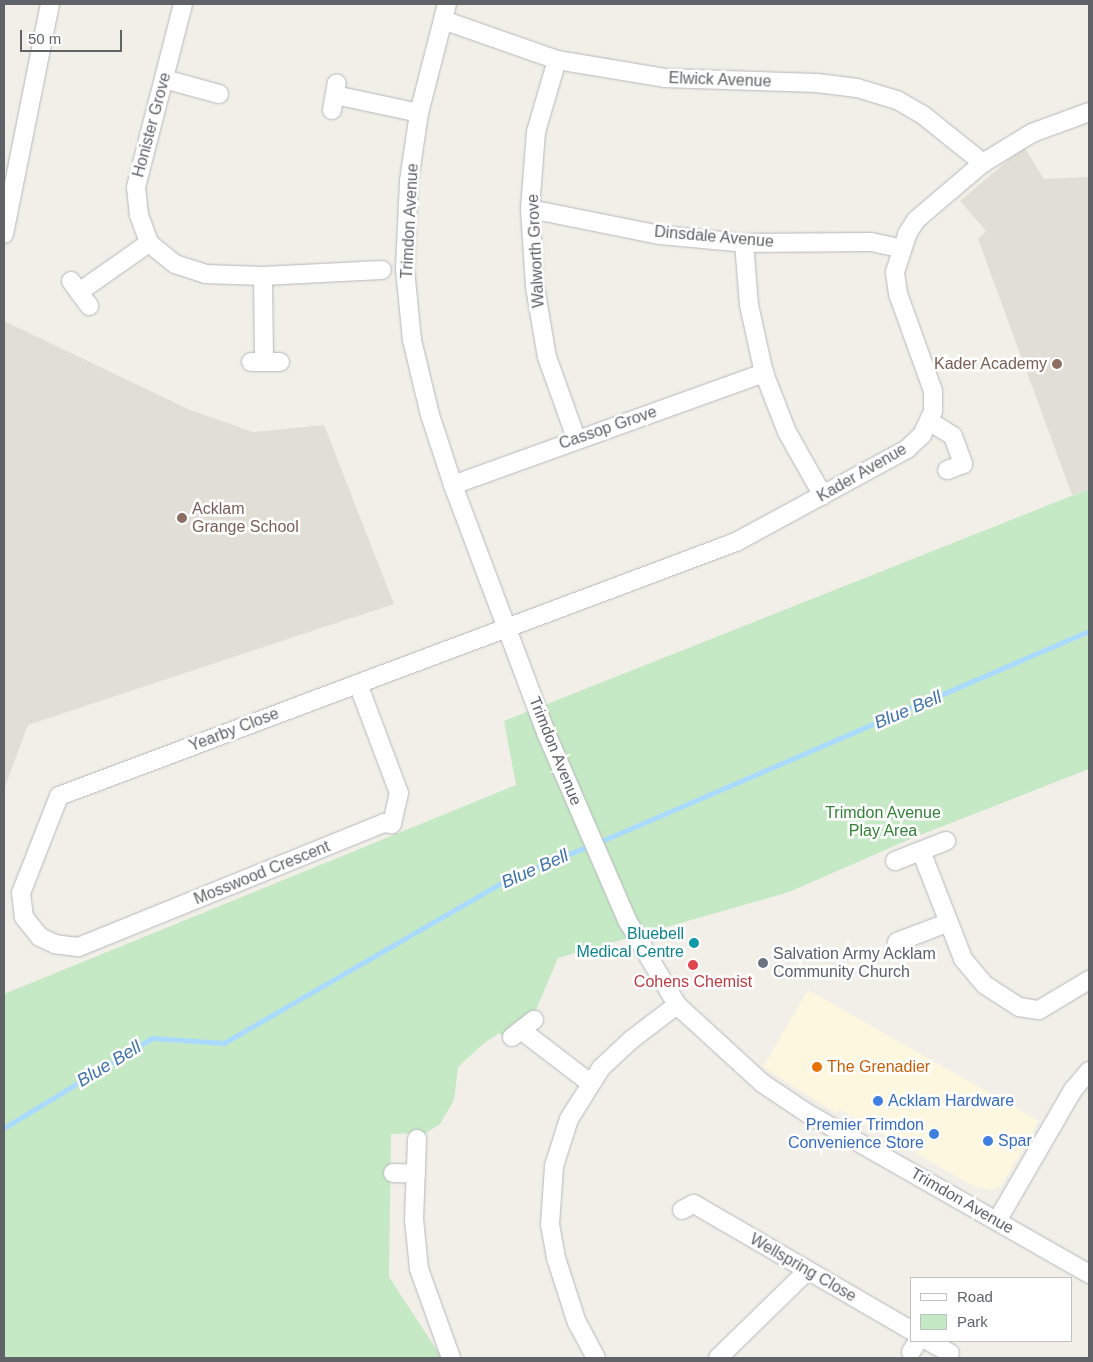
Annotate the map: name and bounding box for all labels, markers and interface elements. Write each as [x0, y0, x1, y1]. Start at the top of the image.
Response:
scale bar [22, 20, 125, 52]
text: 50 m [28, 30, 61, 47]
street label: Elwick Avenue [668, 69, 772, 91]
street label: Honister Grove [129, 71, 175, 179]
street label: Trimdon Avenue [397, 162, 423, 280]
street label: Walworth Grove [523, 194, 549, 308]
street label: Dinsdale Avenue [653, 222, 775, 252]
place label: Kader Academy [933, 354, 1047, 374]
marker: Kader Academy [1051, 358, 1063, 370]
street label: Cassop Grove [557, 402, 659, 454]
street label: Kader Avenue [813, 439, 911, 507]
place label: Acklam Grange School [192, 499, 299, 537]
marker: Acklam Grange School [176, 512, 188, 524]
water label: Blue Bell [871, 686, 945, 734]
street label: Trimdon Avenue [524, 693, 586, 809]
street label: Yearby Close [186, 704, 282, 756]
park label: Trimdon Avenue Play Area [825, 803, 941, 841]
street label: Mosswood Crescent [191, 837, 333, 909]
water label: Blue Bell [498, 845, 572, 893]
place label: Bluebell Medical Centre [576, 924, 684, 962]
marker: Bluebell Medical Centre [688, 937, 700, 949]
place label: Salvation Army Acklam Community Church [773, 944, 937, 982]
marker: Salvation Army Acklam Community Church [757, 957, 769, 969]
marker: Cohens Chemist [687, 959, 699, 971]
place label: Cohens Chemist [634, 972, 752, 992]
water label: Blue Bell [73, 1036, 145, 1092]
place label: The Grenadier [827, 1057, 930, 1077]
marker: The Grenadier [811, 1061, 823, 1073]
place label: Acklam Hardware [888, 1091, 1014, 1111]
marker: Acklam Hardware [872, 1095, 884, 1107]
place label: Premier Trimdon Convenience Store [788, 1115, 924, 1153]
marker: Premier Trimdon Convenience Store [928, 1128, 940, 1140]
place label: Spar [998, 1131, 1032, 1151]
marker: Spar [982, 1135, 994, 1147]
street label: Trimdon Avenue [907, 1164, 1017, 1238]
street label: Wellspring Close [746, 1230, 860, 1306]
legend [910, 1277, 1073, 1342]
text: Road [957, 1288, 993, 1305]
text: Park [957, 1313, 988, 1330]

